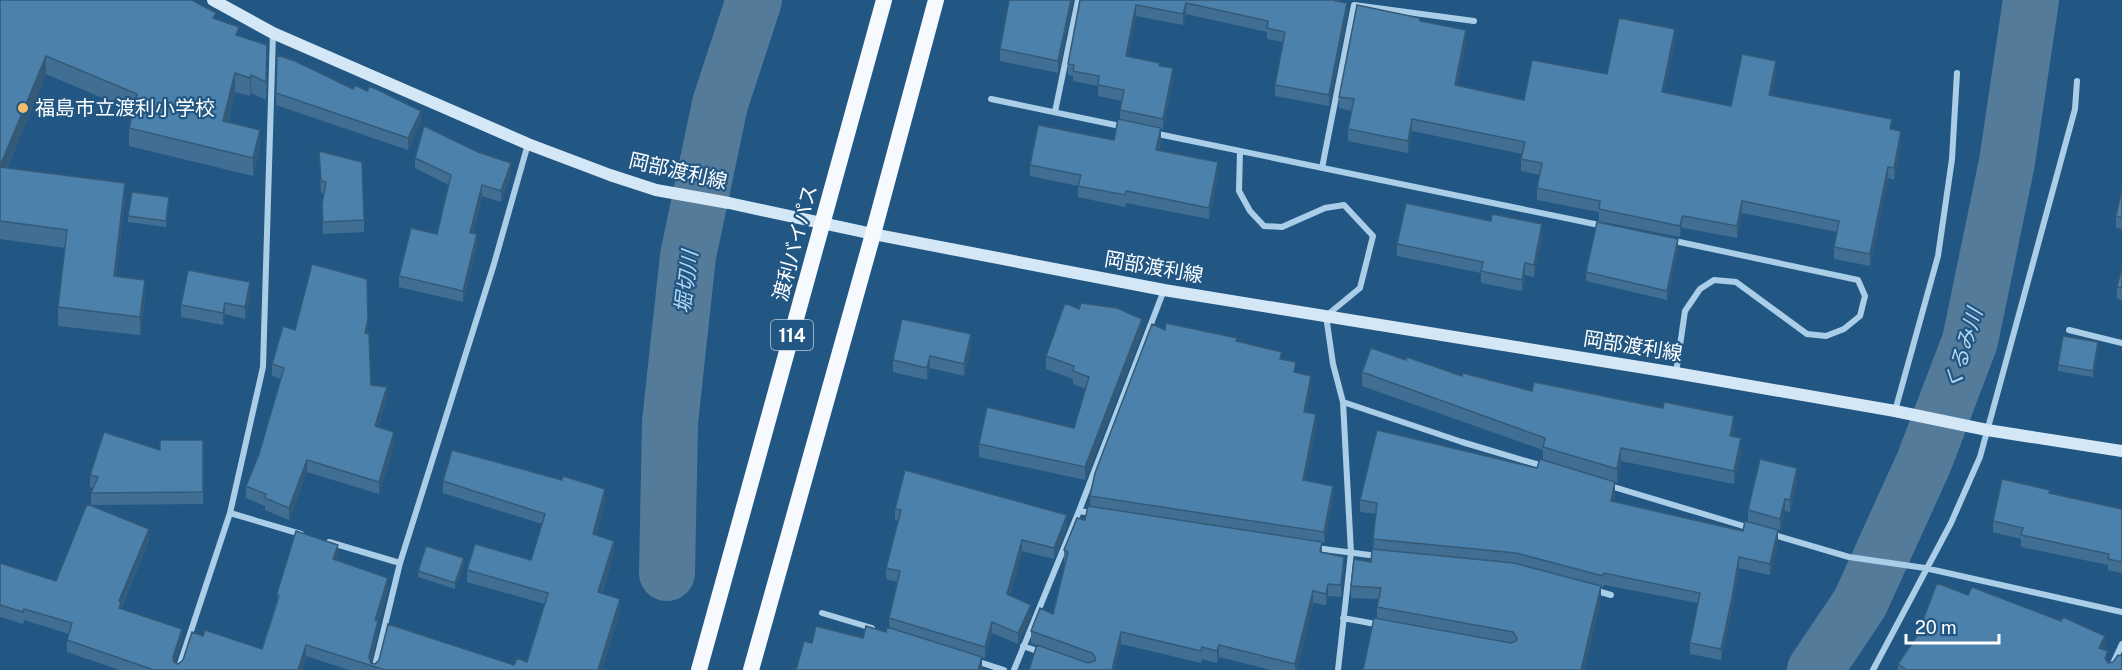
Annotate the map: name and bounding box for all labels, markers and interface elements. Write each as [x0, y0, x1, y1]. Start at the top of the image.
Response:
place label: 福島市立渡利小学校 [35, 96, 215, 120]
marker: 福島市立渡利小学校 [16, 101, 30, 115]
street label: 岡部渡利線 [627, 148, 729, 194]
street label: 渡利バイパス [768, 182, 822, 304]
street label: 岡部渡利線 [1103, 246, 1205, 288]
water label: 堀切川 [670, 247, 702, 315]
water label: くるみ川 [1939, 303, 1988, 393]
road number: 114 [771, 320, 813, 350]
street label: 岡部渡利線 [1582, 326, 1684, 366]
scale bar [1906, 607, 1999, 645]
text: 20 m [1915, 617, 1957, 638]

